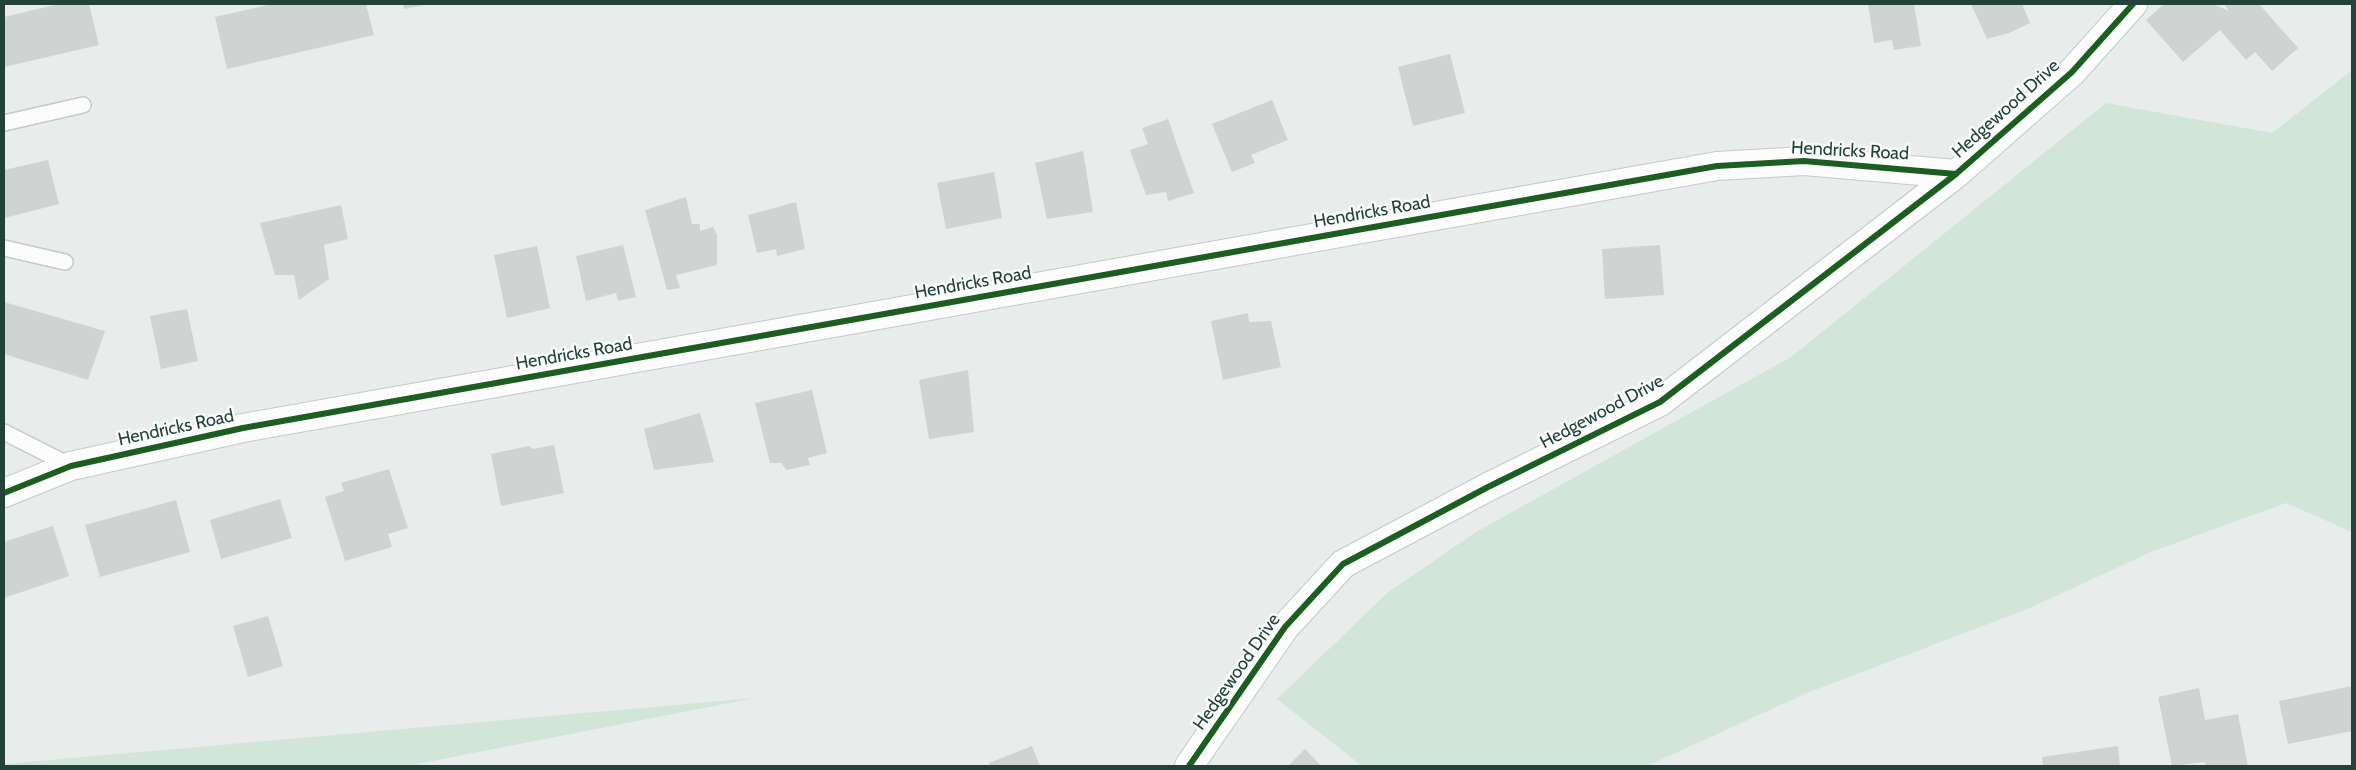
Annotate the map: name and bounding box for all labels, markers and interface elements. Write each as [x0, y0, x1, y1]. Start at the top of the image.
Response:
street label: Hedgewood Drive [1948, 55, 2064, 163]
street label: Hendricks Road [1791, 137, 1909, 165]
street label: Hendricks Road [1312, 191, 1432, 233]
street label: Hendricks Road [913, 262, 1033, 304]
street label: Hendricks Road [514, 333, 634, 375]
street label: Hedgewood Drive [1536, 370, 1668, 454]
street label: Hendricks Road [116, 405, 236, 451]
street label: Hedgewood Drive [1189, 610, 1285, 734]

